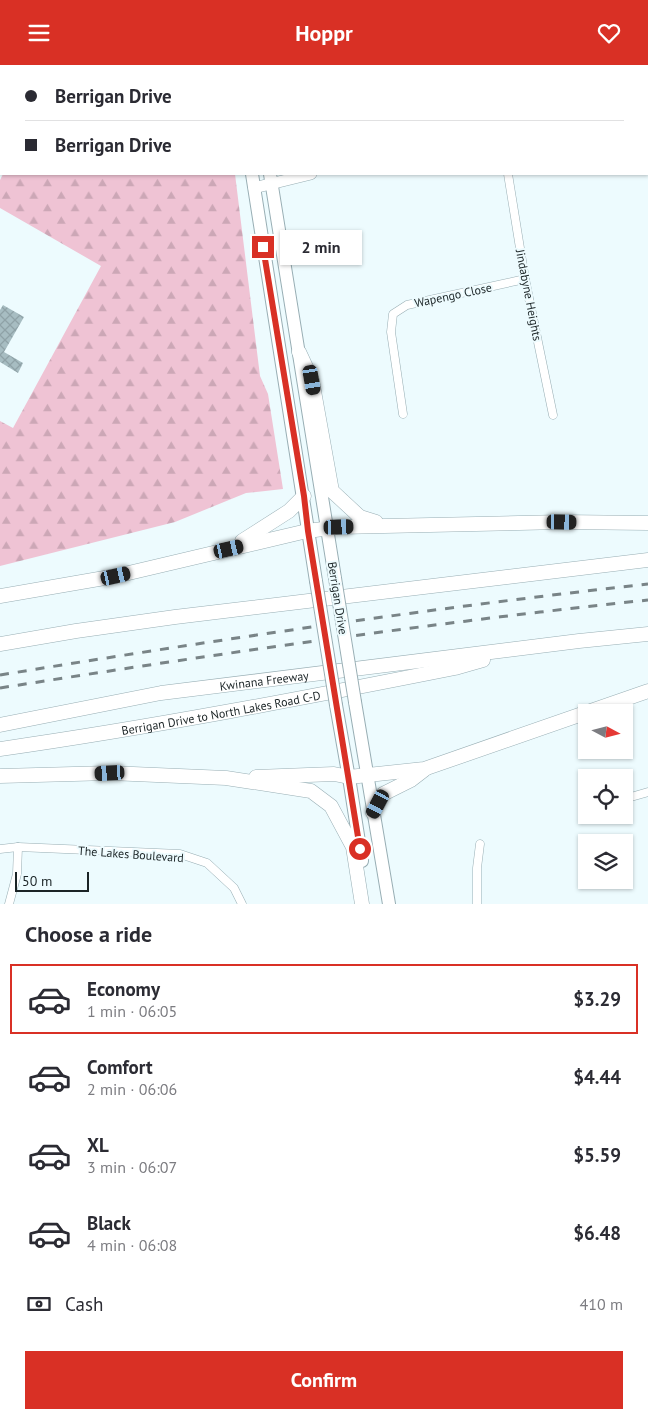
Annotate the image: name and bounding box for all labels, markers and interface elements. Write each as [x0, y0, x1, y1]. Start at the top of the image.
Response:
icon: menu [25, 19, 53, 47]
text: Hoppr [295, 19, 353, 47]
icon: heart [595, 19, 623, 47]
text: Berrigan Drive [55, 84, 172, 108]
text: Berrigan Drive [55, 133, 172, 157]
callout: 2 min [280, 229, 363, 265]
route end [252, 236, 274, 258]
text: 2 min [301, 237, 341, 257]
street label: Jindabyne Heights [513, 247, 545, 342]
street label: Wapengo Close [413, 279, 493, 311]
car [302, 364, 321, 396]
car [546, 514, 577, 530]
car [323, 519, 354, 535]
car [212, 538, 245, 560]
street label: Berrigan Drive [325, 561, 351, 635]
car [99, 565, 132, 587]
street label: Kwinana Freeway [219, 667, 310, 693]
street label: Berrigan Drive to North Lakes Road C-D [120, 687, 322, 737]
north arrow [578, 704, 632, 759]
map controls [578, 704, 633, 889]
car [94, 765, 125, 781]
button: locate [578, 769, 633, 824]
car [364, 787, 391, 821]
button: layers [578, 834, 633, 889]
route start [349, 838, 371, 860]
street label: The Lakes Boulevard [78, 843, 184, 865]
scale bar [15, 869, 89, 892]
text: 50 m [22, 872, 52, 890]
text: Choose a ride [25, 920, 152, 948]
icon: car [27, 977, 72, 1022]
text: Economy [87, 977, 160, 1001]
text: $3.29 [573, 987, 621, 1011]
text: 1 min · 06:05 [87, 1001, 177, 1021]
icon: car [27, 1055, 72, 1100]
text: Comfort [87, 1055, 153, 1079]
text: $4.44 [573, 1065, 621, 1089]
text: 2 min · 06:06 [87, 1079, 177, 1099]
icon: car [27, 1133, 72, 1178]
text: XL [87, 1133, 109, 1157]
text: $5.59 [573, 1143, 621, 1167]
text: 3 min · 06:07 [87, 1157, 177, 1177]
icon: car [27, 1211, 72, 1256]
text: Black [87, 1211, 131, 1235]
text: $6.48 [573, 1221, 621, 1245]
text: 4 min · 06:08 [87, 1235, 177, 1255]
icon: cash [25, 1290, 53, 1318]
text: Cash [65, 1292, 103, 1316]
text: 410 m [580, 1294, 623, 1314]
button: Confirm [25, 1351, 623, 1409]

